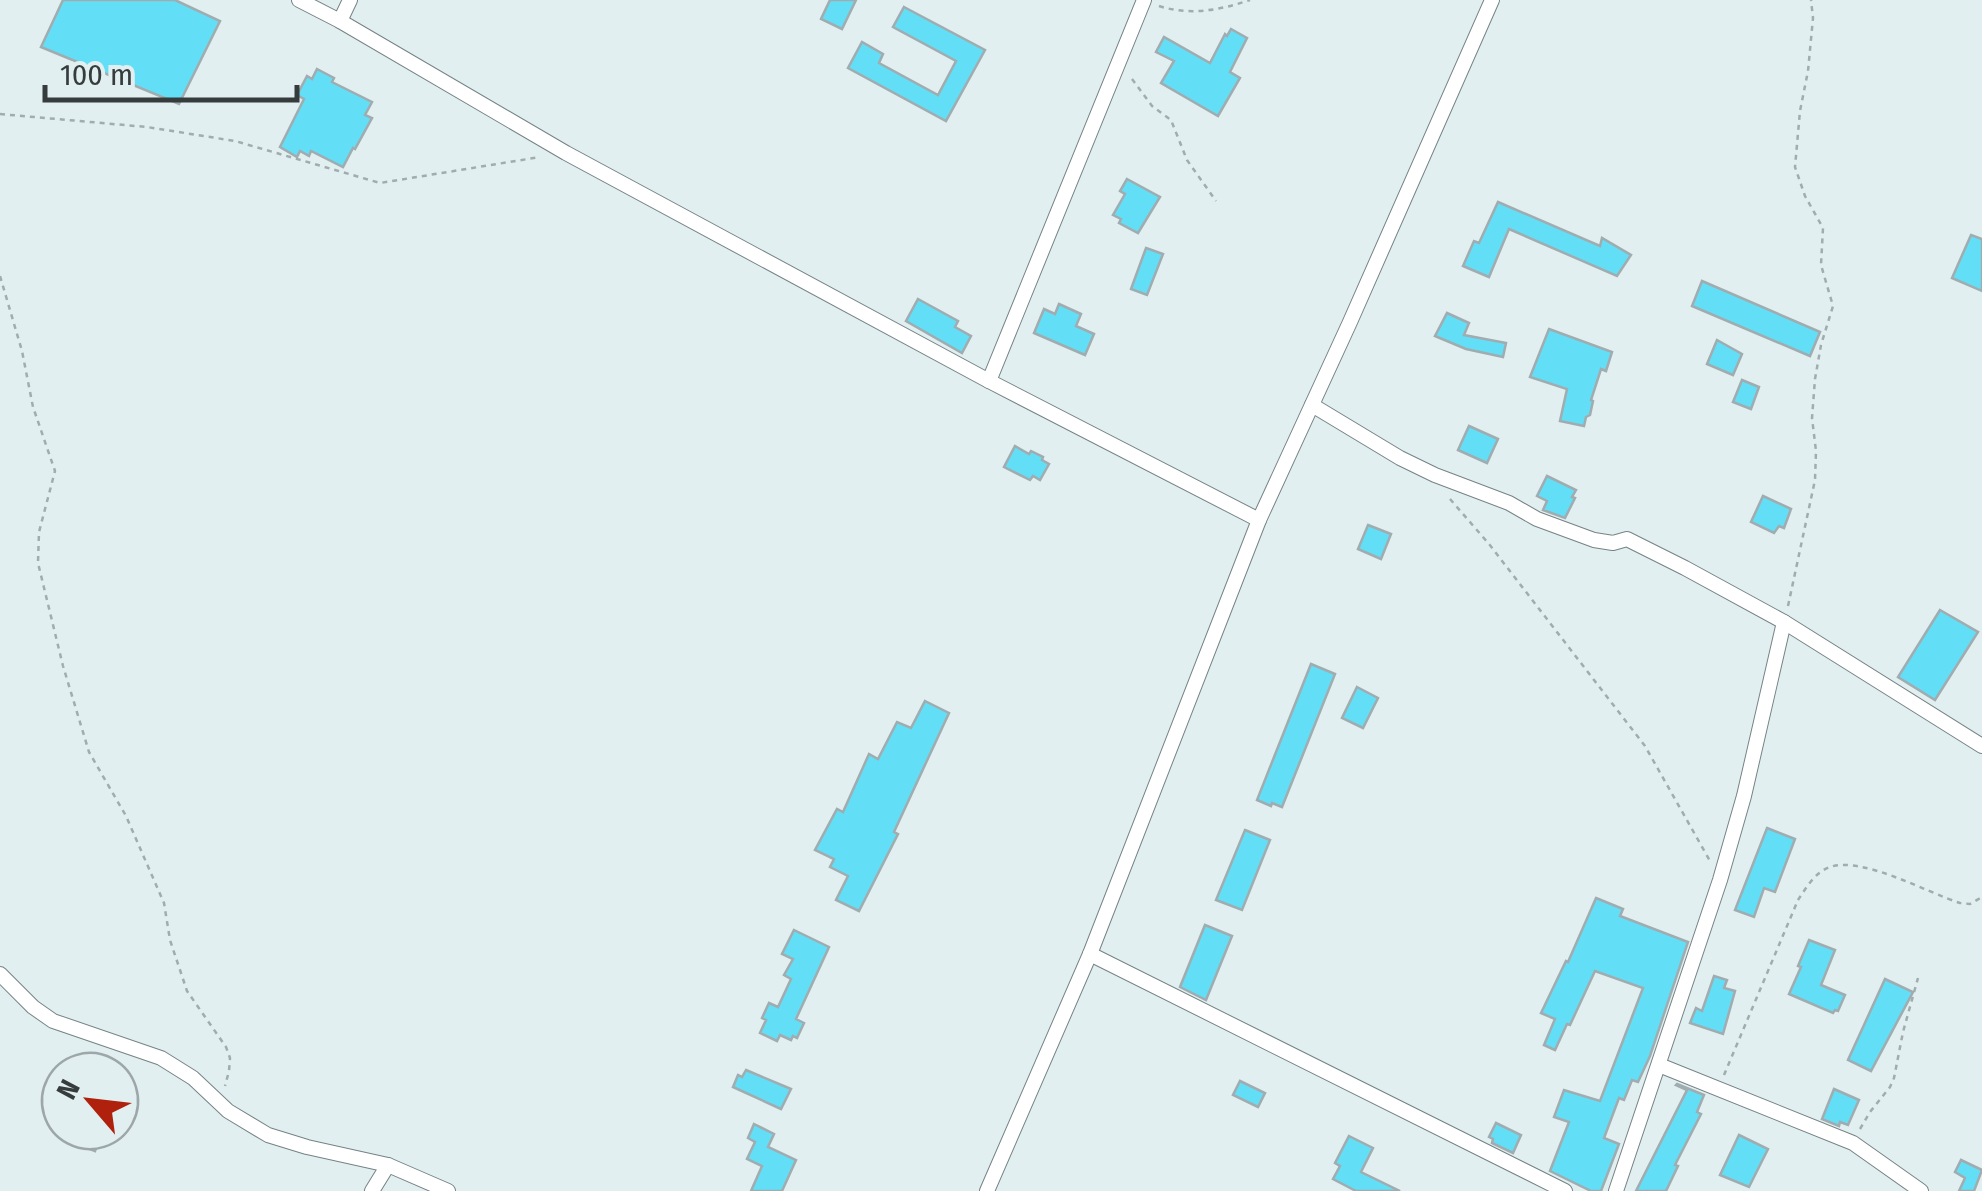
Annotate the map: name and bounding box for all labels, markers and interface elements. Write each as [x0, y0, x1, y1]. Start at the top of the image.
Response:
scale bar [45, 40, 298, 102]
text: 100 m [60, 57, 133, 93]
north arrow [40, 1051, 140, 1151]
text: N [50, 1074, 87, 1105]

